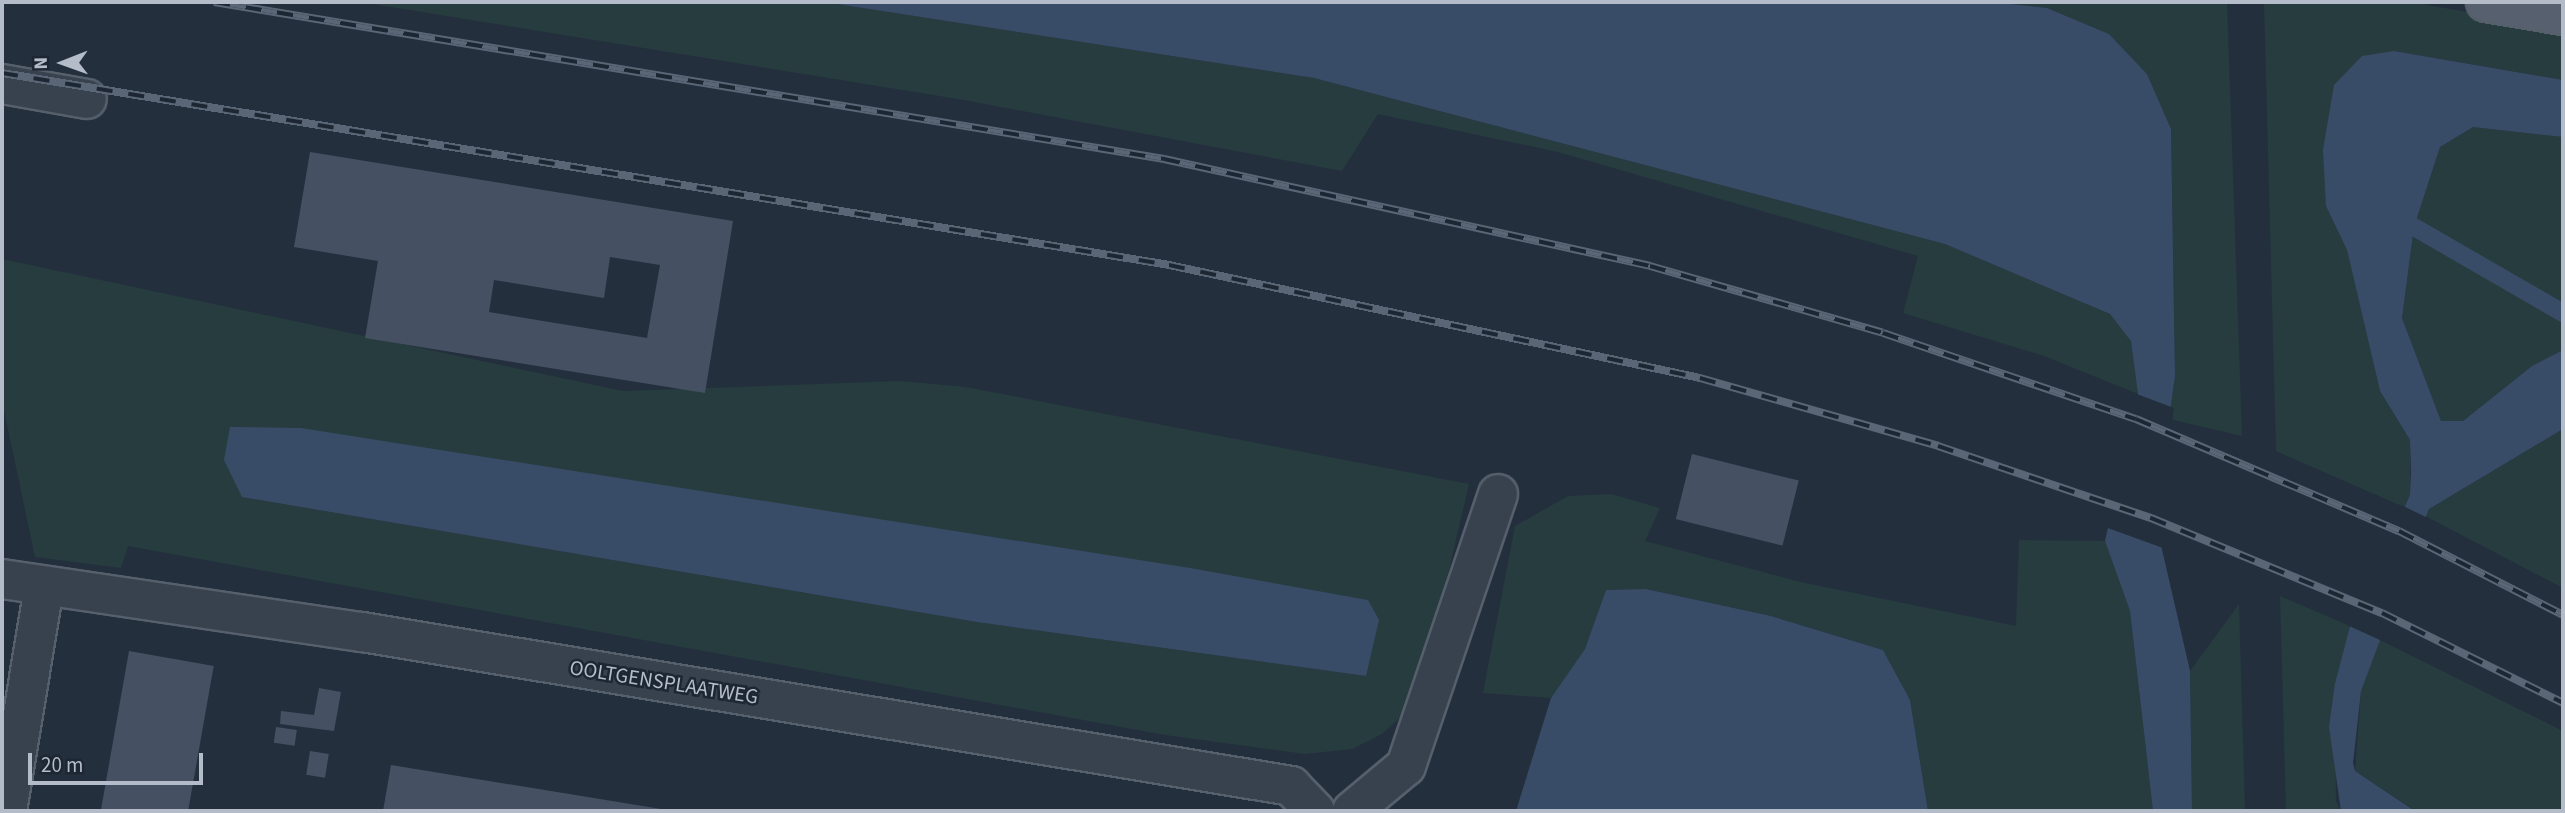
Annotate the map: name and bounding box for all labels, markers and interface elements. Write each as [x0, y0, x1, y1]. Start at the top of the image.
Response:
north arrow [28, 28, 98, 98]
text: N [28, 57, 55, 70]
street label: OOLTGENSPLAATWEG [568, 655, 760, 709]
scale bar [32, 740, 206, 784]
text: 20 m [41, 750, 83, 780]

